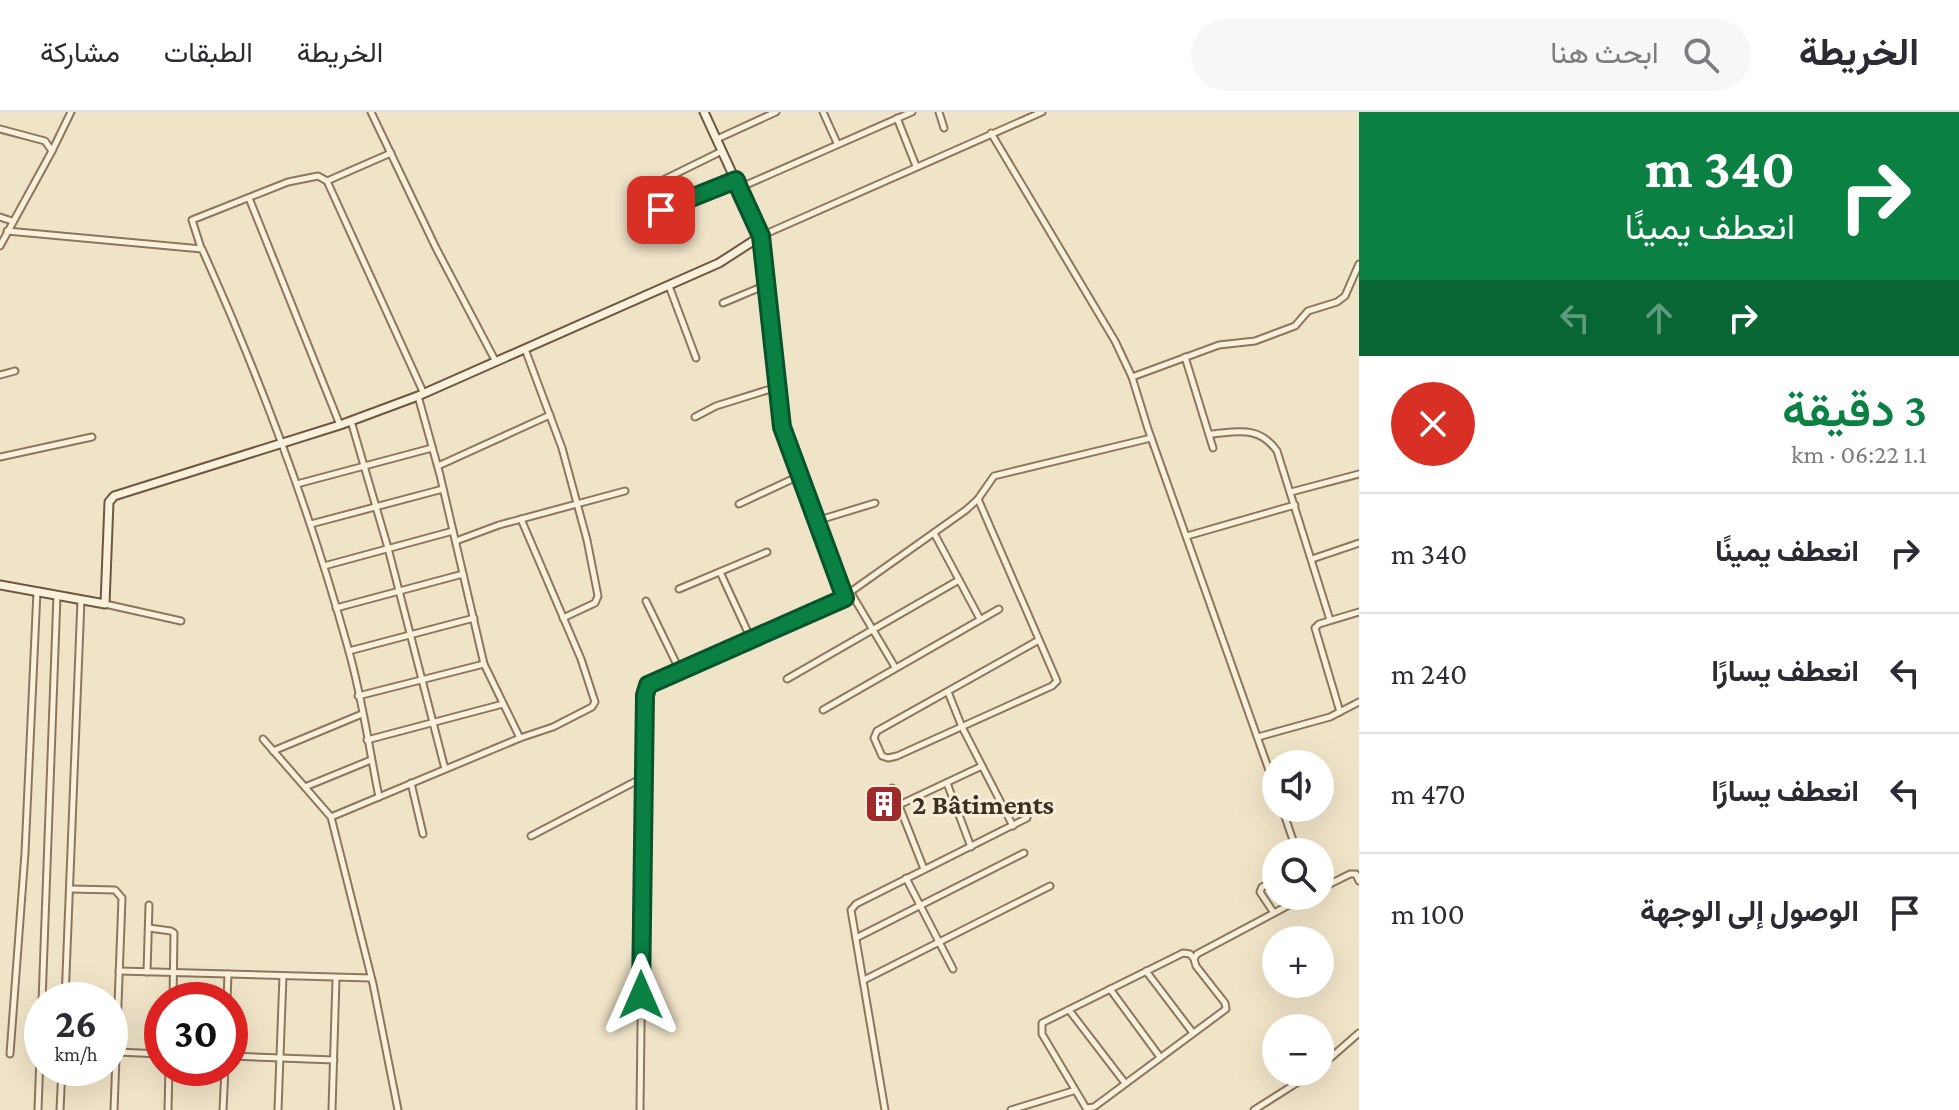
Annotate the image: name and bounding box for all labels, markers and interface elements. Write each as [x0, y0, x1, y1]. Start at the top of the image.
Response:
search box [1191, 19, 1751, 91]
text: الخريطة [1799, 31, 1919, 73]
icon: search [1679, 33, 1723, 77]
text: ابحث هنا [1550, 36, 1659, 69]
text: مشاركة [40, 37, 120, 68]
text: الطبقات [164, 37, 253, 68]
text: الخريطة [297, 37, 383, 68]
text: 340 m [1645, 137, 1795, 199]
icon: right [1823, 144, 1927, 248]
pin [627, 176, 695, 244]
icon: arrive [639, 188, 683, 232]
text: انعطف يمينًا [1625, 207, 1795, 247]
icon: left [1553, 296, 1597, 340]
icon: ahead [1637, 296, 1681, 340]
icon: right [1721, 296, 1765, 340]
button: close [1391, 382, 1475, 466]
text: 3 دقيقة [1782, 383, 1927, 436]
text: 1.1 km · 06:22 [1791, 440, 1927, 469]
icon: right [1883, 531, 1927, 575]
text: انعطف يمينًا [1715, 534, 1859, 567]
text: 340 m [1391, 537, 1467, 570]
icon: left [1883, 651, 1927, 695]
text: انعطف يسارًا [1711, 654, 1859, 687]
text: 240 m [1391, 657, 1467, 690]
map controls [1262, 750, 1334, 1086]
button: sound [1262, 750, 1334, 822]
icon: left [1883, 771, 1927, 815]
text: انعطف يسارًا [1711, 774, 1859, 807]
text: 470 m [1391, 777, 1466, 810]
building icon: 2 Bâtiments [863, 783, 905, 825]
place label: 2 Bâtiments [912, 789, 1054, 820]
button: search [1262, 838, 1334, 910]
icon: arrive [1883, 891, 1927, 935]
text: الوصول إلى الوجهة [1640, 894, 1859, 927]
text: 100 m [1391, 897, 1465, 930]
button: + [1262, 926, 1334, 998]
position arrow [599, 953, 683, 1037]
speed limit sign: 30 [144, 982, 248, 1086]
text: 26 [55, 1001, 97, 1046]
button: − [1262, 1014, 1334, 1086]
text: km/h [54, 1043, 98, 1065]

